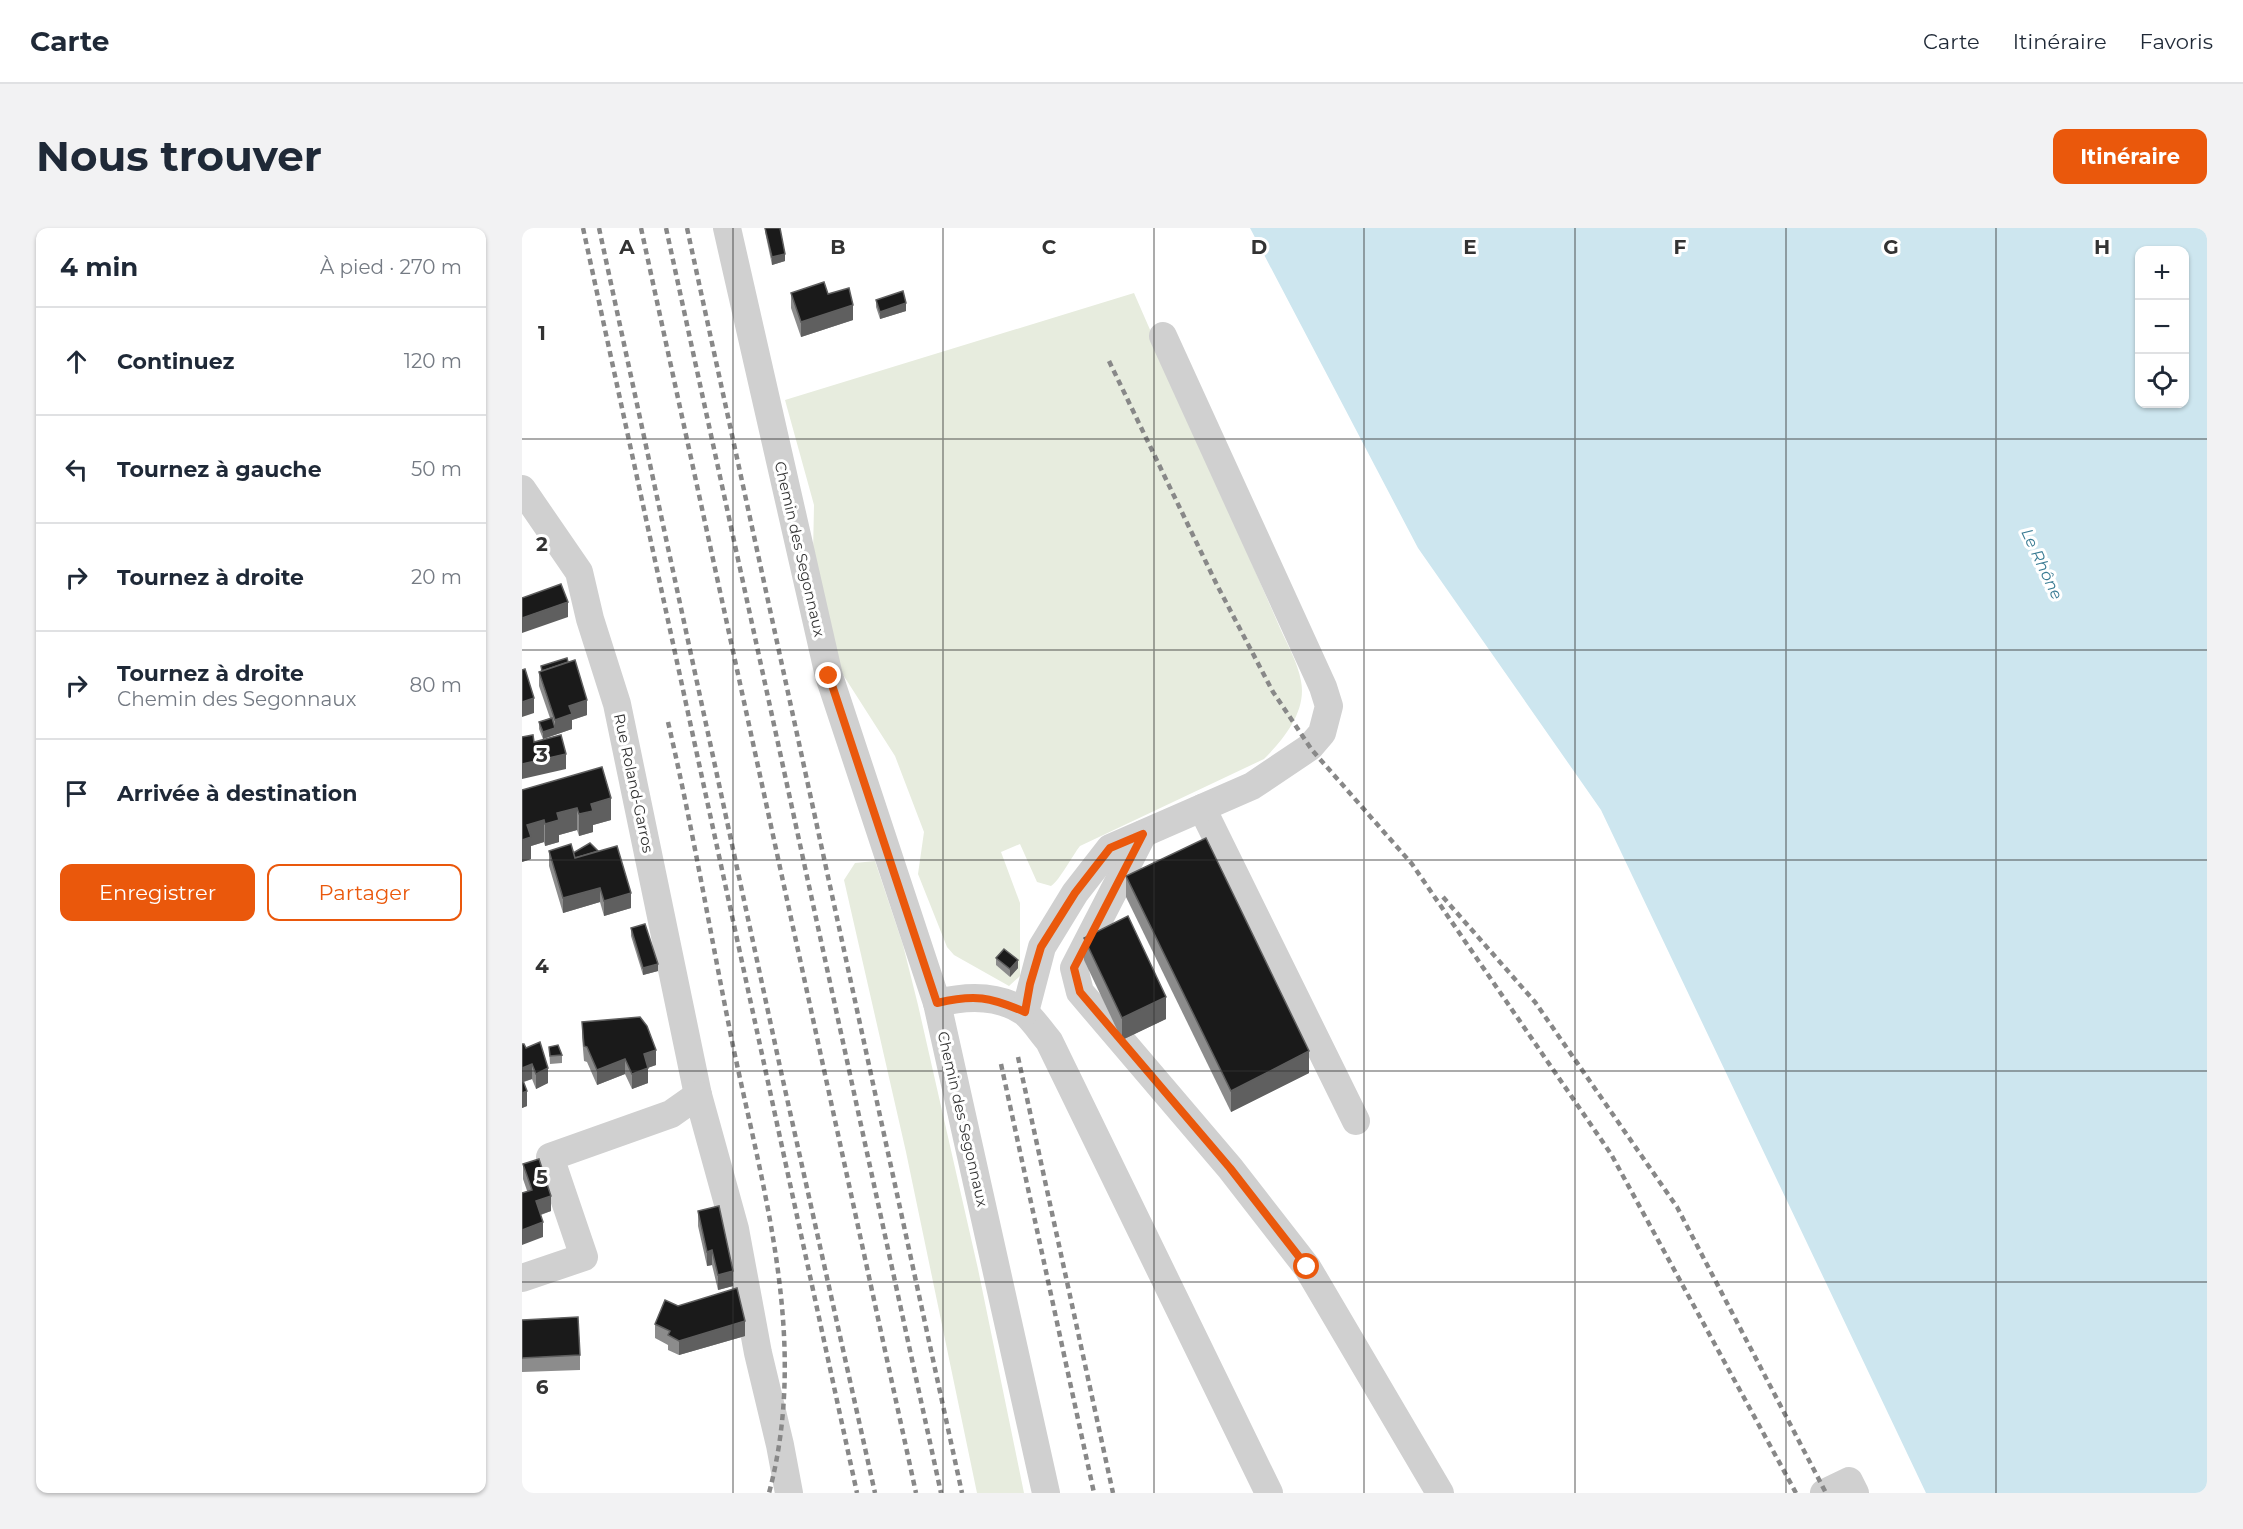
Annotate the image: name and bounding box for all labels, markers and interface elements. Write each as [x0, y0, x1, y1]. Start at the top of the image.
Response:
text: Carte [30, 24, 109, 58]
text: Carte [1923, 29, 1980, 54]
text: Itinéraire [2013, 29, 2107, 54]
text: Favoris [2140, 29, 2213, 54]
button: Itinéraire [2053, 129, 2207, 184]
text: Nous trouver [36, 130, 322, 182]
text: A [618, 235, 635, 259]
text: B [830, 235, 846, 259]
text: C [1042, 235, 1057, 259]
text: D [1251, 235, 1267, 259]
text: E [1463, 235, 1477, 259]
text: F [1674, 235, 1687, 259]
text: G [1883, 235, 1899, 259]
text: H [2094, 235, 2110, 259]
map controls [2135, 246, 2189, 408]
button: + [2135, 246, 2189, 300]
text: 4 min [60, 251, 138, 283]
text: À pied · 270 m [320, 255, 462, 279]
button: − [2135, 300, 2189, 354]
text: 1 [538, 321, 546, 345]
icon: ahead [60, 345, 93, 378]
text: Continuez [117, 348, 234, 375]
text: 120 m [404, 349, 462, 373]
button: locate [2135, 354, 2189, 408]
icon: left [60, 453, 93, 486]
text: Tournez à gauche [117, 456, 322, 483]
text: 50 m [411, 457, 462, 481]
street label: Chemin des Segonnaux [771, 459, 829, 639]
water label: Le Rhône [2017, 526, 2067, 602]
text: 2 [536, 532, 548, 556]
icon: right [60, 561, 93, 594]
text: Tournez à droite [117, 564, 304, 591]
text: 20 m [411, 565, 462, 589]
text: Tournez à droite [117, 660, 304, 687]
route end [815, 662, 841, 688]
icon: right [60, 669, 93, 702]
text: 80 m [410, 673, 462, 697]
text: Chemin des Segonnaux [117, 687, 356, 711]
street label: Rue Roland-Garros [610, 712, 658, 854]
text: 3 [535, 743, 548, 767]
icon: arrive [60, 777, 93, 810]
text: Arrivée à destination [117, 780, 357, 807]
button: Enregistrer [60, 864, 255, 921]
button: Partager [267, 864, 462, 921]
text: 4 [535, 954, 549, 978]
street label: Chemin des Segonnaux [934, 1029, 992, 1209]
text: 5 [536, 1165, 548, 1189]
route start [1293, 1253, 1319, 1279]
text: 6 [536, 1375, 549, 1399]

